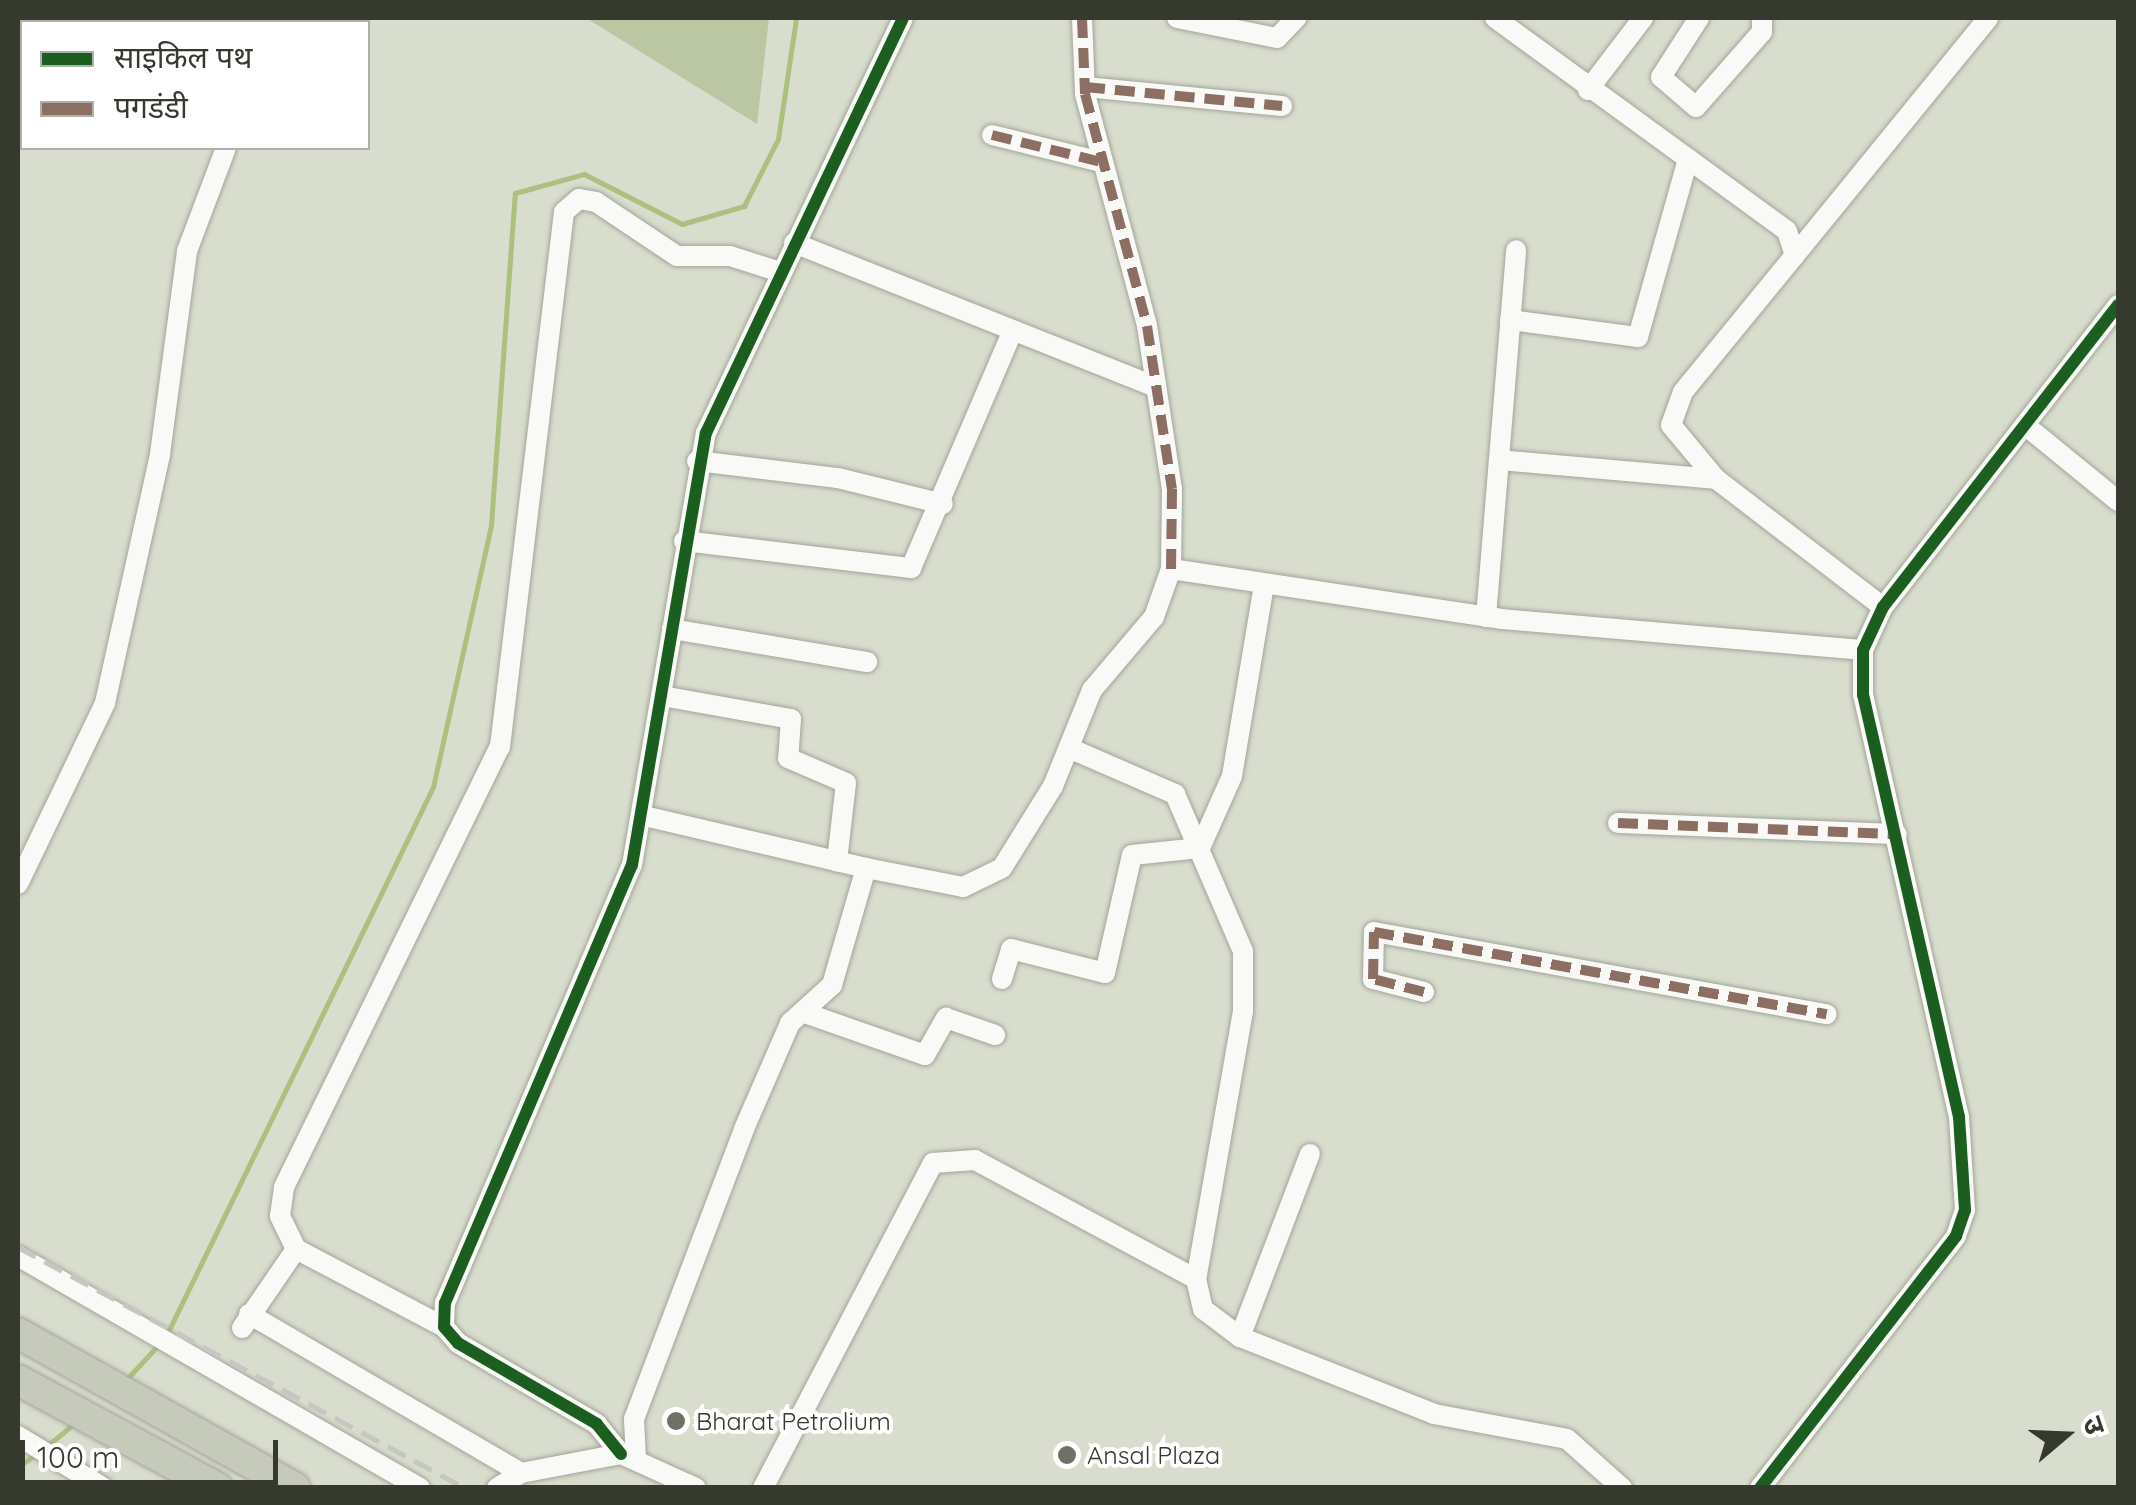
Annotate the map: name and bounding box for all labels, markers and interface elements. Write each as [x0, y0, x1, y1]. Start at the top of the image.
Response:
legend [20, 20, 370, 150]
text: साइकिल पथ [114, 38, 252, 76]
text: पगडंडी [114, 88, 188, 126]
north arrow [2016, 1385, 2116, 1485]
place label: Bharat Petrolium [696, 1406, 891, 1436]
marker: Bharat Petrolium [665, 1410, 687, 1432]
text: उ [2076, 1412, 2114, 1439]
scale bar [25, 1420, 282, 1482]
text: 100 m [37, 1438, 119, 1476]
place label: Ansal Plaza [1087, 1440, 1220, 1470]
marker: Ansal Plaza [1056, 1444, 1078, 1466]

